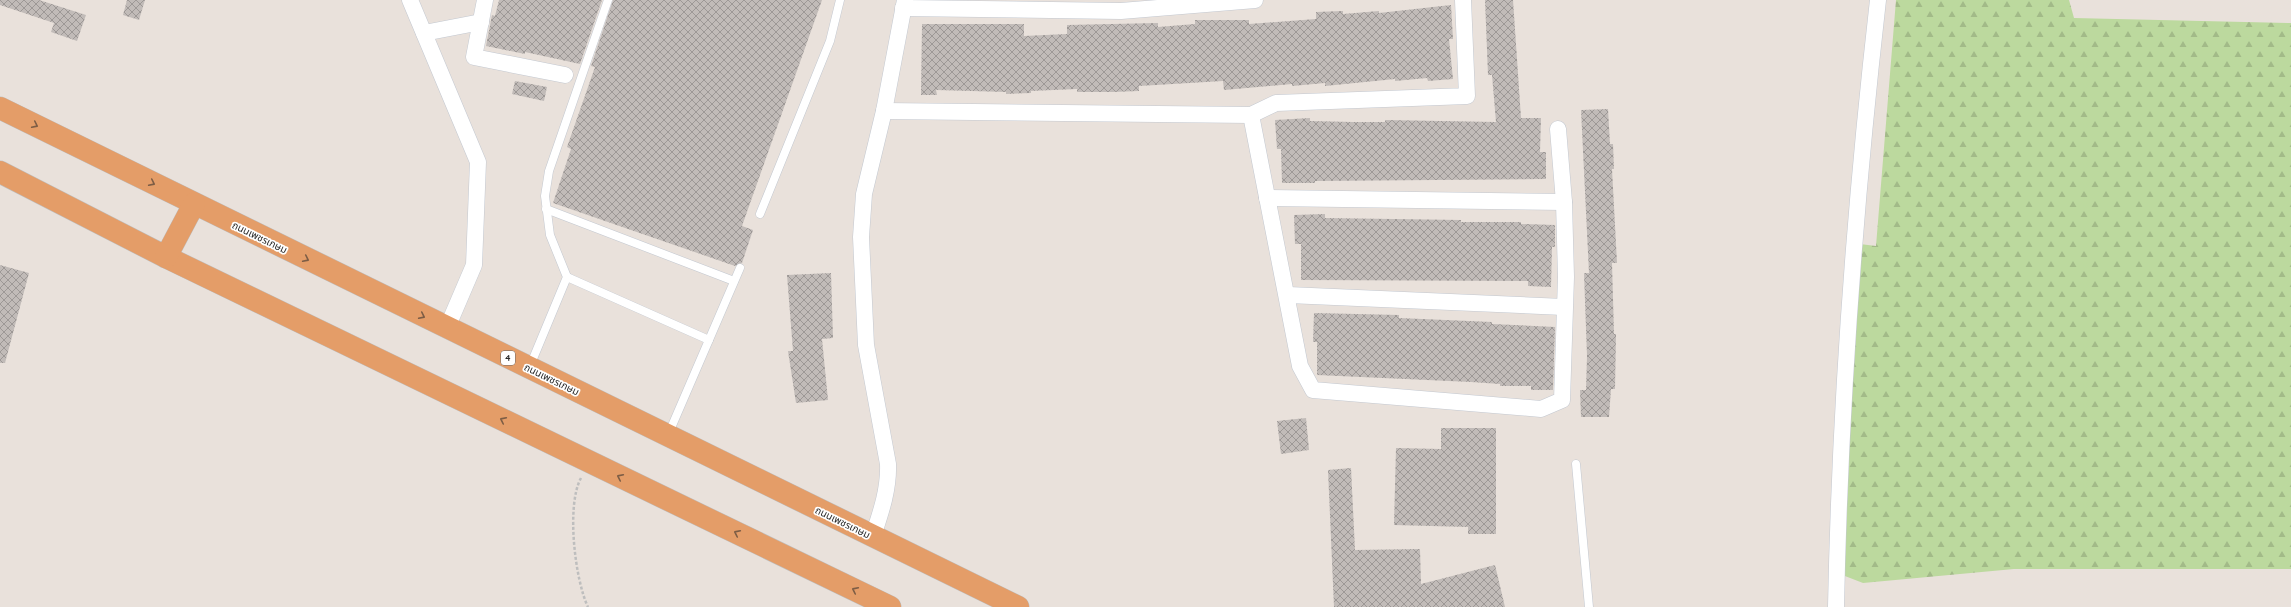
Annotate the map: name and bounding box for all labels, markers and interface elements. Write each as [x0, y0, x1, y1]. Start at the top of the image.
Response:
one-way arrow [31, 120, 38, 128]
one-way arrow [147, 178, 155, 186]
street label: ถนนเพชรเกษม [230, 218, 290, 256]
one-way arrow [301, 254, 309, 262]
one-way arrow [418, 311, 426, 319]
road number: 4 [501, 351, 515, 365]
street label: ถนนเพชรเกษม [522, 360, 582, 398]
one-way arrow [500, 417, 508, 425]
one-way arrow [617, 474, 625, 482]
street label: ถนนเพชรเกษม [813, 503, 873, 541]
one-way arrow [734, 530, 742, 538]
one-way arrow [851, 587, 859, 595]

